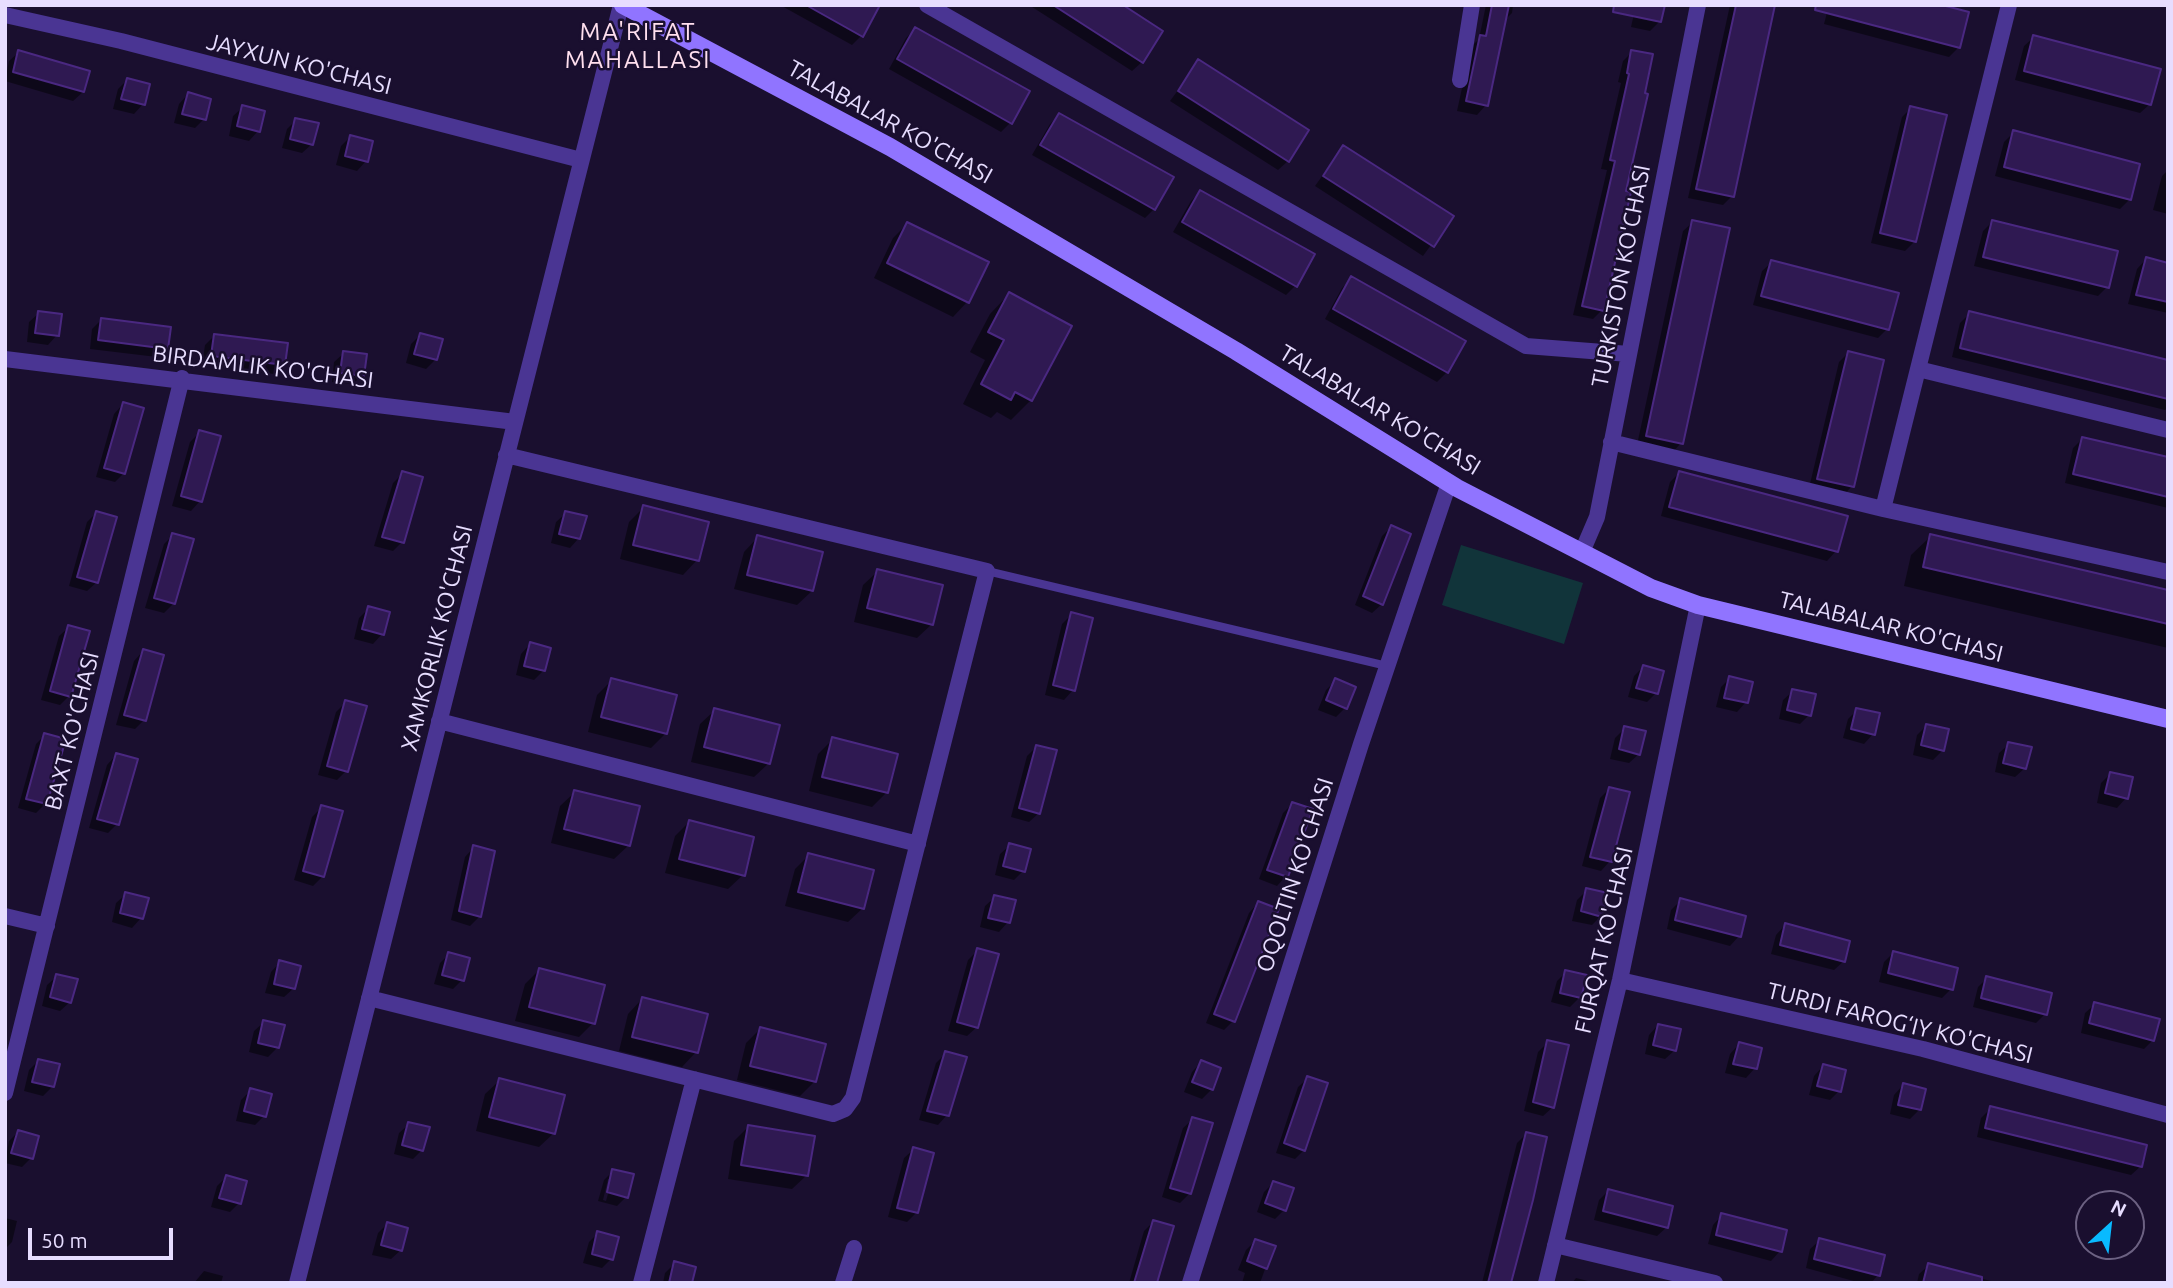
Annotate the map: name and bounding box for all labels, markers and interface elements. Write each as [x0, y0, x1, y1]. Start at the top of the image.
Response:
district label: MA'RIFAT MAHALLASI [566, 18, 710, 74]
street label: JAYXUN KO'CHASI [204, 28, 394, 100]
street label: TALABALAR KO'CHASI [783, 54, 997, 190]
street label: TURKISTON KO'CHASI [1586, 162, 1656, 390]
street label: TALABALAR KO'CHASI [1274, 339, 1486, 481]
street label: BIRDAMLIK KO'CHASI [151, 340, 375, 394]
street label: XAMKORLIK KO'CHASI [396, 522, 478, 754]
street label: TALABALAR KO'CHASI [1776, 586, 2006, 668]
street label: BAXT KO'CHASI [39, 649, 105, 813]
street label: OQOLTIN KO'CHASI [1251, 774, 1339, 976]
street label: FURQAT KO'CHASI [1569, 844, 1639, 1036]
street label: TURDI FAROG‘IY KO'CHASI [1764, 977, 2036, 1069]
north arrow [2075, 1190, 2145, 1260]
text: N [2107, 1195, 2130, 1221]
scale bar [32, 1214, 177, 1258]
text: 50 m [41, 1228, 88, 1252]

